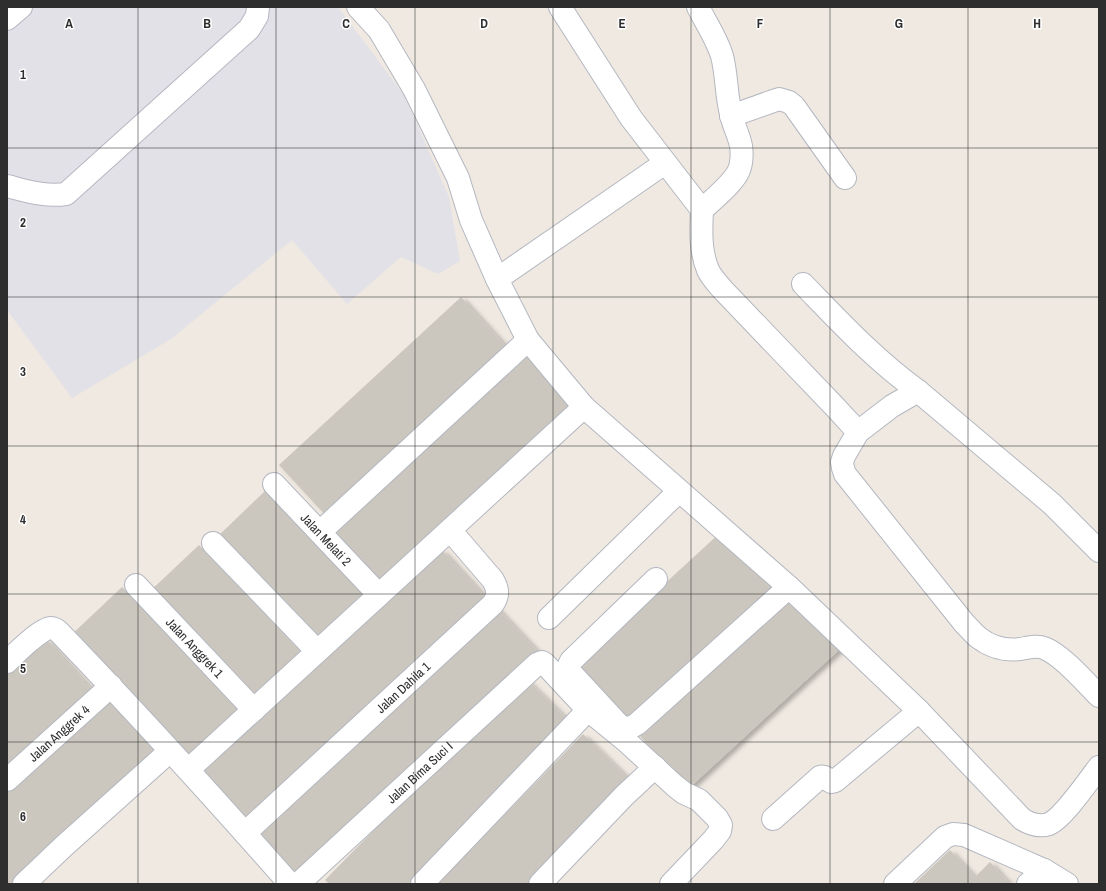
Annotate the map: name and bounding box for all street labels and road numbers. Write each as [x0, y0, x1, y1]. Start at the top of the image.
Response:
street label: Jalan Melati 2 [297, 510, 355, 570]
street label: Jalan Anggrek 1 [162, 614, 227, 682]
street label: Jalan Dahila 1 [372, 658, 434, 717]
street label: Jalan Anggrek 4 [25, 701, 93, 765]
street label: Jalan Bima Suci I [383, 738, 456, 807]

